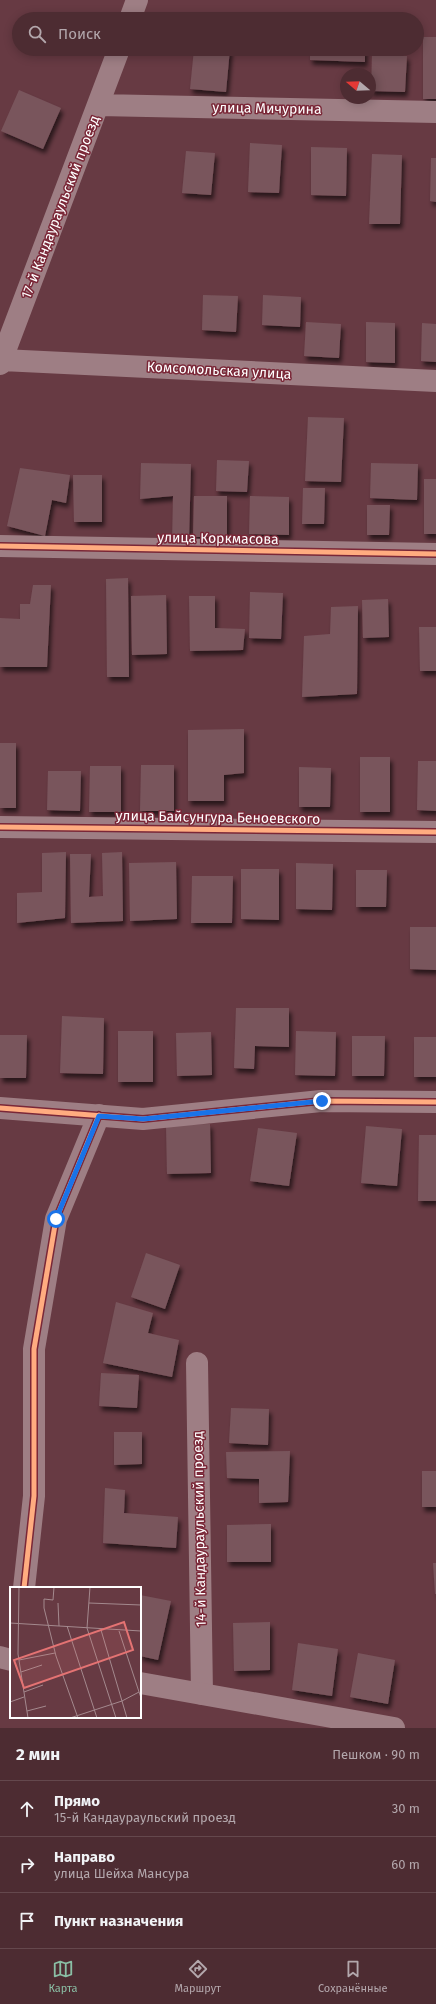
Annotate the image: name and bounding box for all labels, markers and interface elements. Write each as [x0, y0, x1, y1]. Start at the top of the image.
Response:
search box [12, 12, 424, 56]
icon: search [26, 23, 48, 45]
text: Поиск [58, 25, 101, 43]
north arrow [340, 68, 376, 104]
street label: улица Мичурина [212, 99, 322, 118]
street label: 17-й Кандаураульский проезд [18, 113, 103, 301]
street label: Комсомольская улица [146, 358, 292, 383]
street label: улица Коркмасова [157, 529, 279, 548]
street label: улица Байсунгура Беноевского [116, 807, 320, 828]
route end [313, 1092, 331, 1110]
route start [47, 1210, 65, 1228]
street label: 14-й Кандаураульский проезд [189, 1431, 210, 1627]
inset map [10, 1587, 141, 1718]
text: 2 мин [16, 1744, 60, 1765]
text: Пешком · 90 m [332, 1747, 420, 1762]
text: Прямо [54, 1792, 100, 1810]
icon: ahead [16, 1798, 38, 1820]
text: 30 m [392, 1801, 420, 1816]
text: 15-й Кандаураульский проезд [54, 1810, 236, 1825]
text: Направо [54, 1848, 115, 1866]
icon: right [16, 1854, 38, 1876]
text: 60 m [391, 1857, 420, 1872]
text: улица Шейха Мансура [54, 1866, 189, 1881]
icon: arrive [16, 1910, 38, 1932]
text: Пункт назначения [54, 1912, 183, 1930]
tab: Карта [48, 1958, 78, 1995]
tab: Маршрут [174, 1958, 221, 1995]
tab: Сохранённые [318, 1958, 388, 1995]

